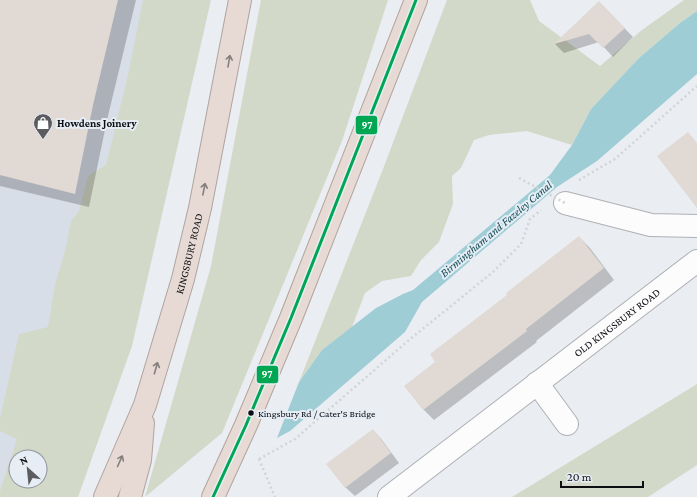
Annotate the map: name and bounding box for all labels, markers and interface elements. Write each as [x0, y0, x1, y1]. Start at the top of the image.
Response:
one-way arrow [225, 55, 233, 68]
shop icon: Howdens Joinery [32, 112, 54, 140]
line badge: 97 [355, 115, 378, 135]
place label: Howdens Joinery [57, 117, 137, 129]
text: 97 [361, 119, 373, 131]
water label: Birmingham and Fazeley Canal [437, 177, 556, 280]
one-way arrow [200, 182, 208, 195]
street label: KINGSBURY ROAD [173, 212, 205, 295]
street label: OLD KINGSBURY ROAD [571, 286, 662, 359]
one-way arrow [153, 362, 160, 375]
line badge: 97 [256, 365, 279, 384]
text: 97 [261, 368, 273, 380]
marker: Kingsbury Rd / Cater'S Bridge [246, 408, 256, 418]
place label: Kingsbury Rd / Cater'S Bridge [258, 408, 376, 419]
north arrow [8, 449, 48, 489]
text: N [17, 453, 30, 467]
one-way arrow [117, 455, 124, 467]
scale bar [561, 463, 643, 489]
text: 20 m [567, 470, 592, 484]

